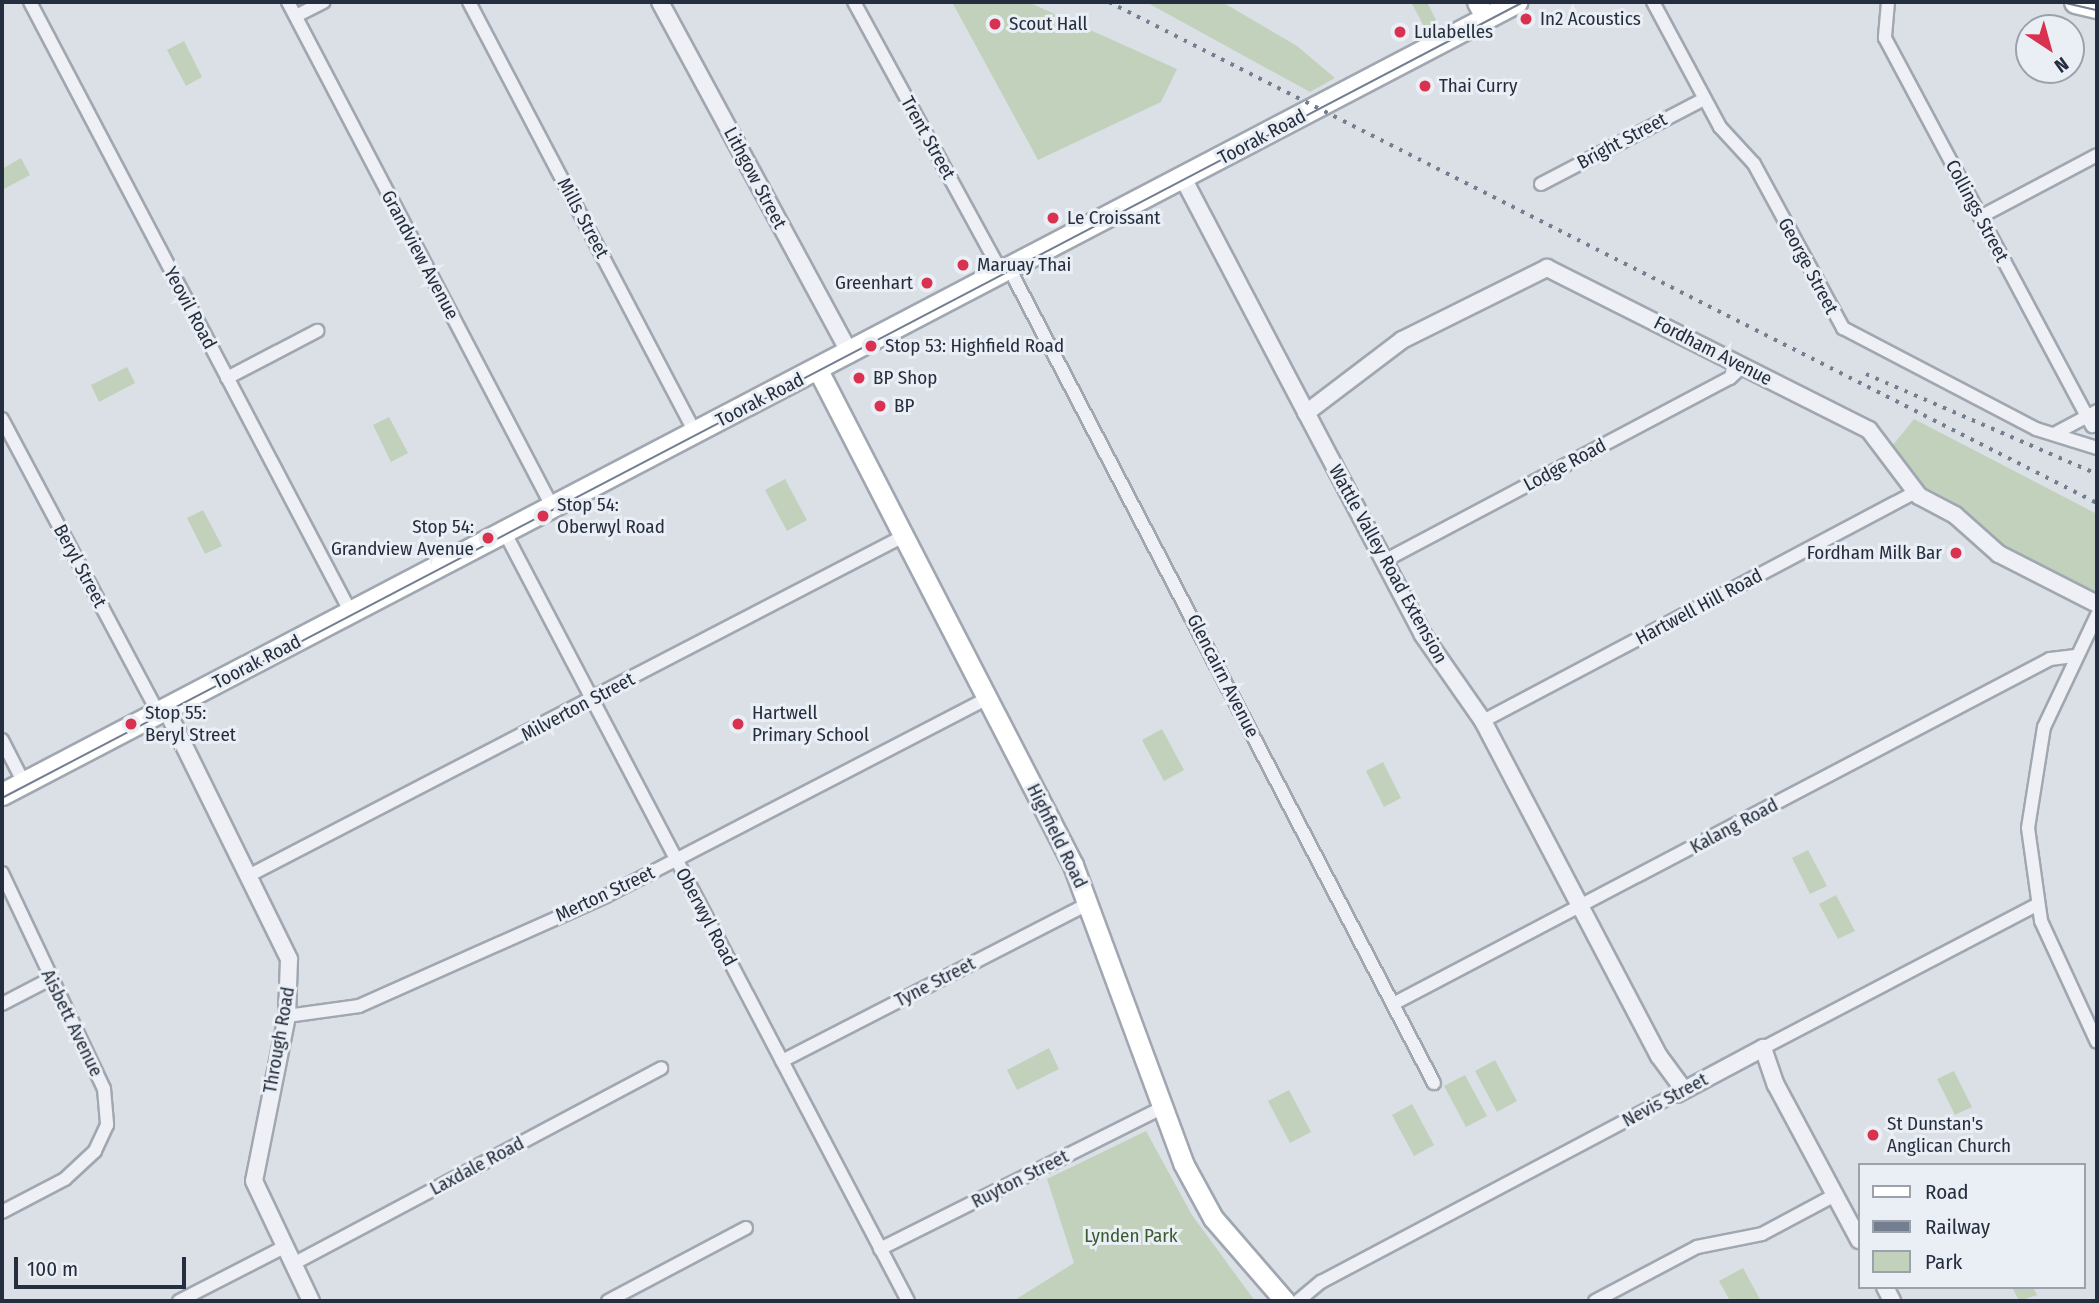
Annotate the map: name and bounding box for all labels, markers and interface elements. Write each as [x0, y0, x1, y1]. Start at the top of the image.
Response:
place label: In2 Acoustics [1540, 8, 1641, 30]
marker: In2 Acoustics [1518, 11, 1534, 27]
place label: Scout Hall [1009, 13, 1087, 35]
north arrow [2015, 14, 2085, 84]
marker: Scout Hall [987, 16, 1003, 32]
place label: Lulabelles [1414, 21, 1493, 43]
marker: Lulabelles [1392, 24, 1408, 40]
text: N [2050, 52, 2073, 77]
place label: Thai Curry [1439, 75, 1517, 97]
marker: Thai Curry [1417, 78, 1433, 94]
street label: Trent Street [896, 93, 960, 183]
street label: Toorak Road [1214, 104, 1310, 170]
street label: Bright Street [1573, 108, 1671, 174]
street label: Lithgow Street [719, 123, 791, 233]
street label: Collings Street [1941, 156, 2013, 266]
street label: Mills Street [552, 174, 614, 262]
street label: Grandview Avenue [376, 186, 464, 324]
place label: Le Croissant [1067, 207, 1161, 229]
marker: Le Croissant [1045, 210, 1061, 226]
street label: George Street [1773, 214, 1843, 318]
place label: Maruay Thai [977, 254, 1071, 276]
marker: Maruay Thai [955, 257, 971, 273]
street label: Yeovil Road [159, 263, 221, 353]
place label: Greenhart [835, 272, 913, 294]
marker: Greenhart [919, 275, 935, 291]
street label: Fordham Avenue [1650, 311, 1776, 391]
place label: Stop 53: Highfield Road [885, 335, 1064, 357]
marker: Stop 53: Highfield Road [863, 338, 879, 354]
place label: BP Shop [873, 367, 937, 389]
street label: Toorak Road [712, 368, 808, 432]
marker: BP Shop [851, 370, 867, 386]
place label: BP [894, 395, 914, 417]
marker: BP [872, 398, 888, 414]
street label: Lodge Road [1520, 434, 1610, 496]
street label: Wattle Valley Road Extension [1324, 461, 1452, 667]
place label: Stop 54: Oberwyl Road [557, 494, 665, 538]
marker: Stop 54: Oberwyl Road [535, 508, 551, 524]
place label: Stop 54: Grandview Avenue [331, 516, 474, 560]
street label: Beryl Street [49, 520, 111, 612]
marker: Stop 54: Grandview Avenue [480, 530, 496, 546]
place label: Fordham Milk Bar [1807, 542, 1942, 564]
marker: Fordham Milk Bar [1948, 545, 1964, 561]
street label: Hartwell Hill Road [1632, 564, 1766, 650]
street label: Glencairn Avenue [1182, 610, 1264, 742]
street label: Toorak Road [209, 630, 305, 694]
street label: Milverton Street [518, 668, 638, 746]
place label: Stop 55: Beryl Street [145, 702, 236, 746]
place label: Hartwell Primary School [752, 702, 869, 746]
marker: Stop 55: Beryl Street [123, 716, 139, 732]
marker: Hartwell Primary School [730, 716, 746, 732]
street label: Highfield Road [1022, 780, 1092, 892]
street label: Kalang Road [1686, 793, 1782, 859]
street label: Merton Street [552, 861, 658, 927]
street label: Oberwyl Road [671, 864, 741, 970]
street label: Tyne Street [891, 952, 979, 1012]
street label: Aisbett Avenue [36, 966, 108, 1080]
street label: Through Road [258, 985, 300, 1095]
street label: Nevis Street [1618, 1068, 1712, 1132]
place label: St Dunstan's Anglican Church [1887, 1113, 2011, 1157]
marker: St Dunstan's Anglican Church [1865, 1127, 1881, 1143]
street label: Laxdale Road [426, 1132, 528, 1200]
street label: Ruyton Street [968, 1145, 1072, 1213]
legend [1857, 1163, 2085, 1289]
text: Road [1925, 1179, 1969, 1205]
text: Railway [1925, 1214, 1990, 1240]
park label: Lynden Park [1084, 1225, 1178, 1247]
scale bar [18, 1244, 189, 1288]
text: Park [1925, 1249, 1962, 1275]
text: 100 m [27, 1256, 78, 1282]

